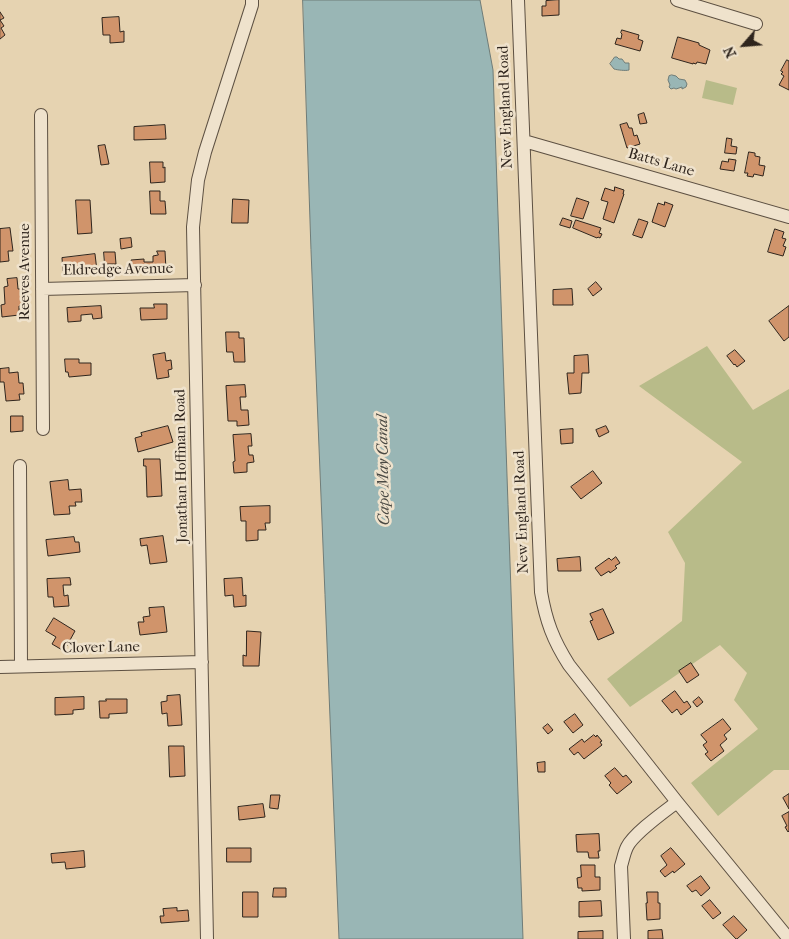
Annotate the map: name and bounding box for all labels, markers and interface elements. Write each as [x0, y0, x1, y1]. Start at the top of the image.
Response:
north arrow [719, 20, 769, 70]
text: N [720, 43, 740, 61]
street label: New England Road [495, 45, 517, 169]
street label: Batts Lane [626, 145, 696, 181]
street label: Reeves Avenue [16, 223, 34, 321]
street label: Eldredge Avenue [63, 260, 173, 280]
street label: Jonathan Hoffman Road [172, 389, 192, 543]
water label: Cape May Canal [373, 415, 395, 525]
street label: New England Road [511, 450, 533, 574]
street label: Clover Lane [62, 638, 140, 658]

